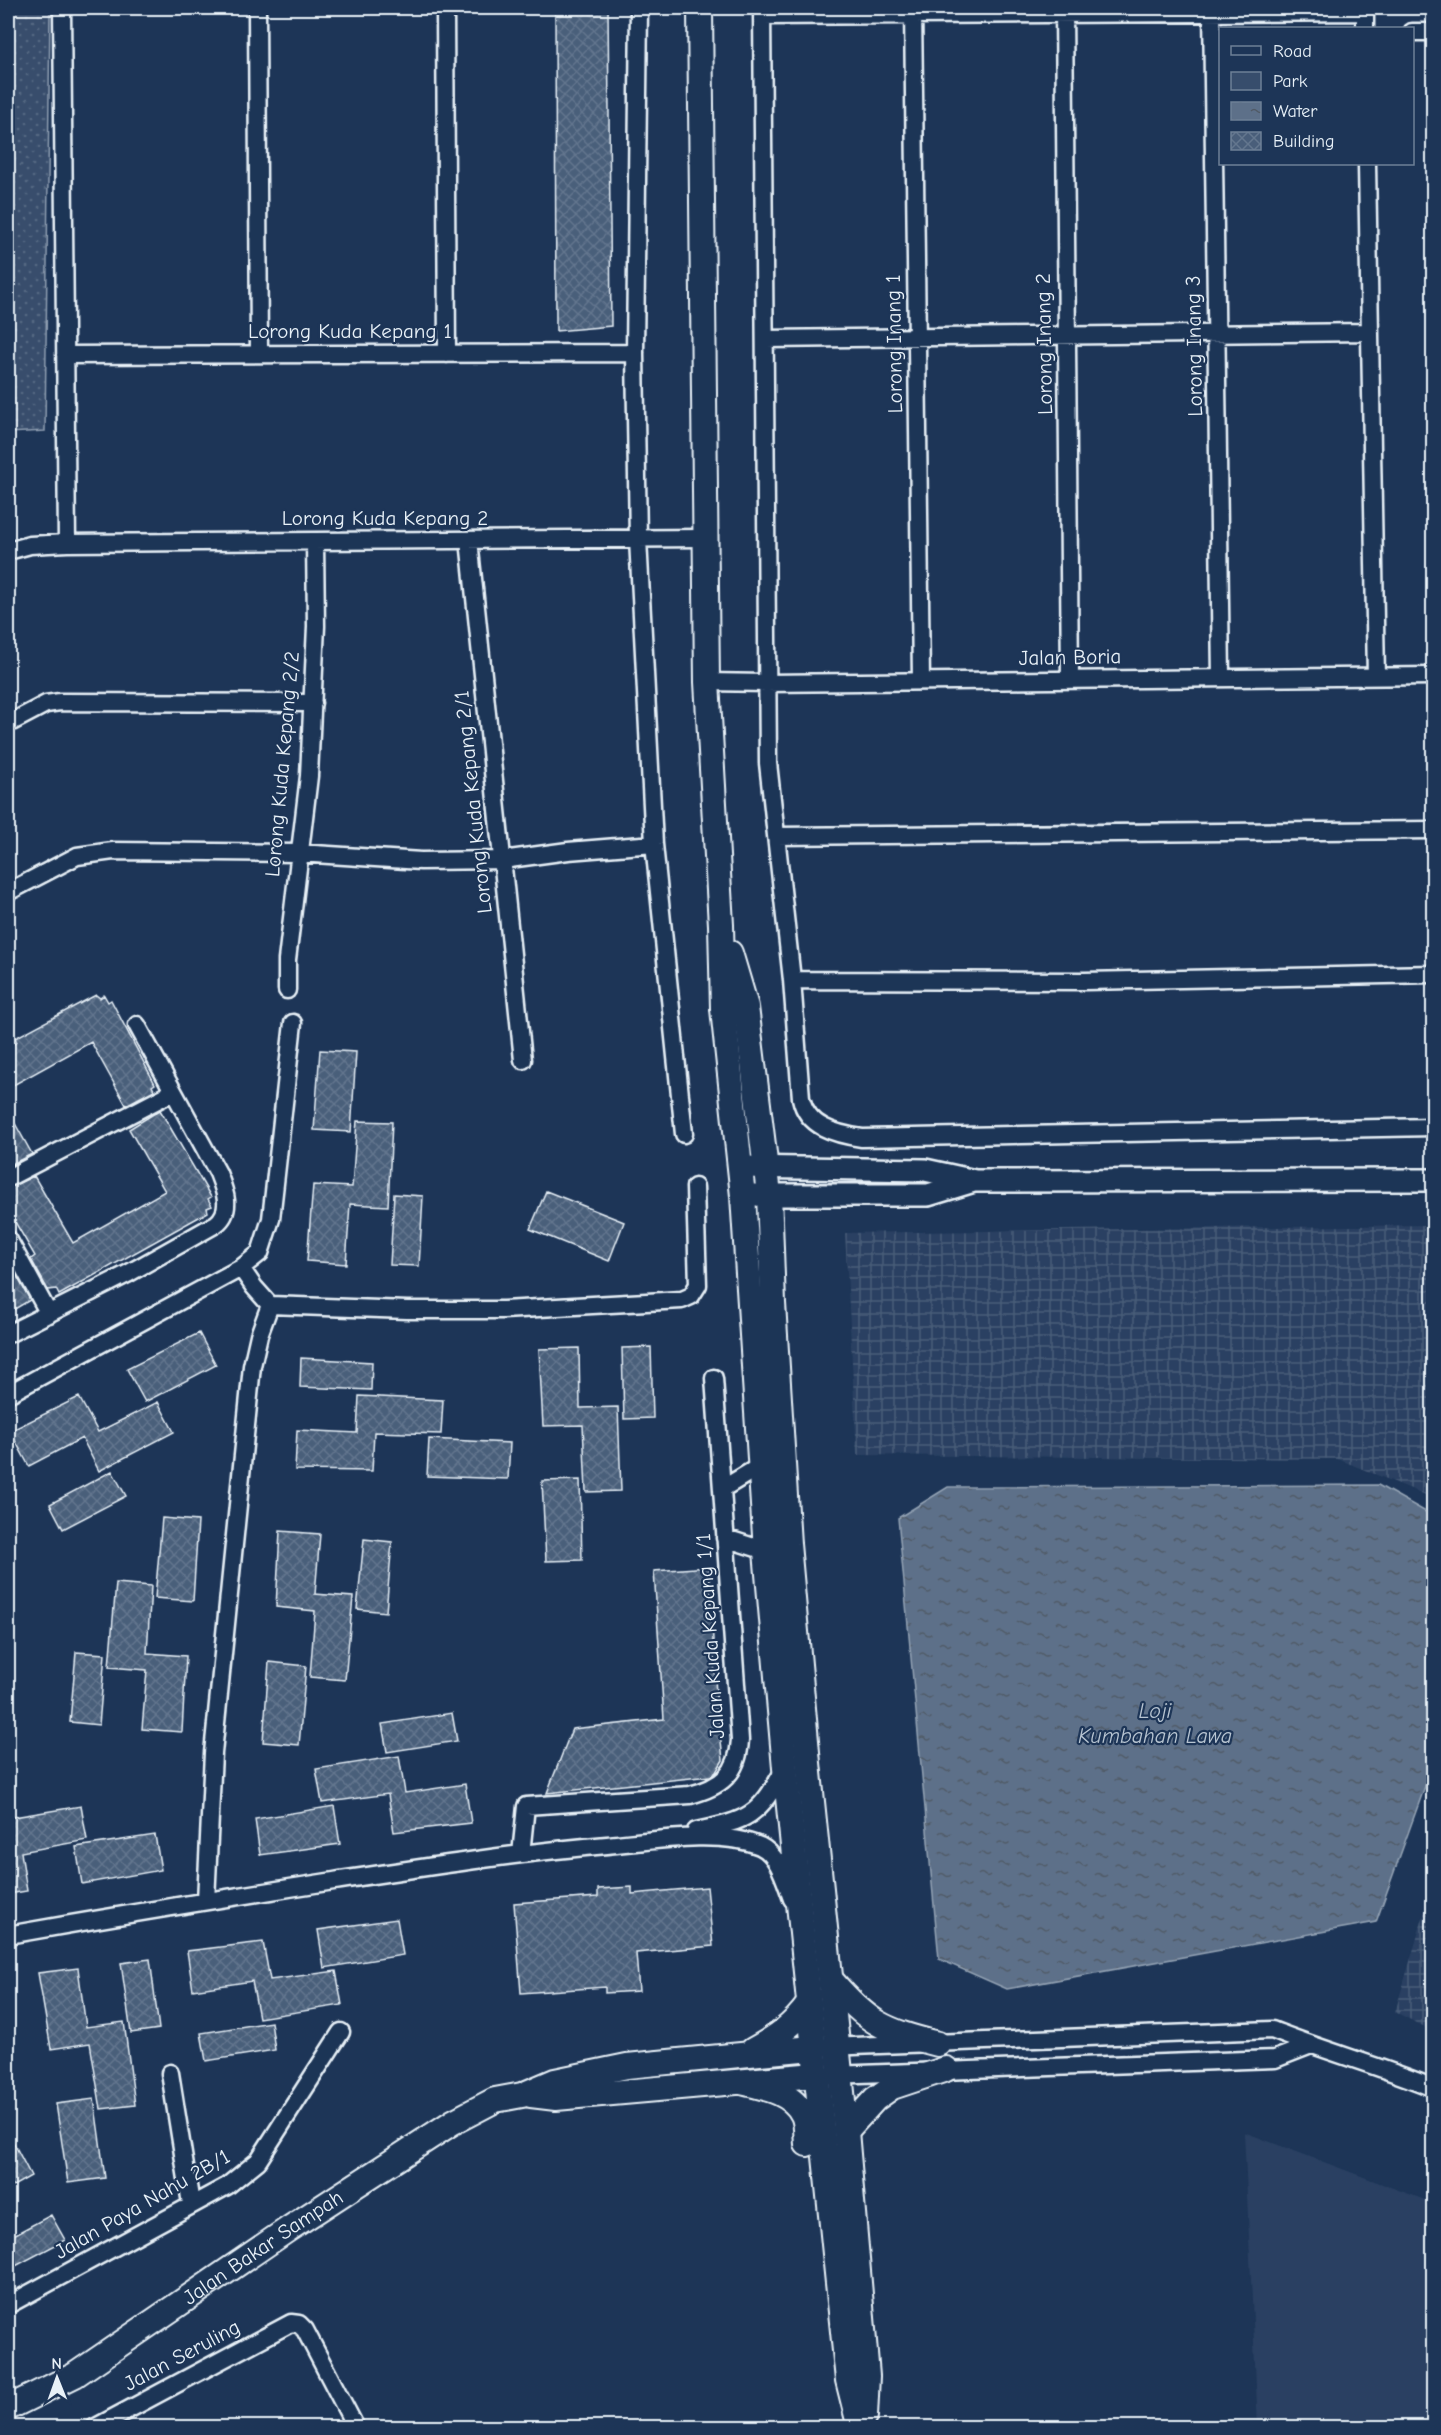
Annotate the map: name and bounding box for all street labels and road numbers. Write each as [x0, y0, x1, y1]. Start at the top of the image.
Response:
street label: Lorong Inang 2 [1031, 273, 1057, 415]
street label: Lorong Inang 1 [881, 274, 907, 414]
street label: Lorong Inang 3 [1181, 275, 1207, 417]
street label: Lorong Kuda Kepang 1 [248, 319, 452, 343]
street label: Lorong Kuda Kepang 2 [282, 506, 488, 530]
street label: Jalan Boria [1019, 644, 1121, 670]
street label: Lorong Kuda Kepang 2/2 [260, 650, 304, 878]
street label: Lorong Kuda Kepang 2/1 [449, 689, 497, 915]
street label: Jalan Kuda Kepang 1/1 [691, 1533, 729, 1739]
street label: Jalan Paya Nahu 2B/1 [50, 2144, 234, 2264]
street label: Jalan Bakar Sampah [179, 2185, 347, 2310]
street label: Jalan Seruling [120, 2314, 244, 2396]

